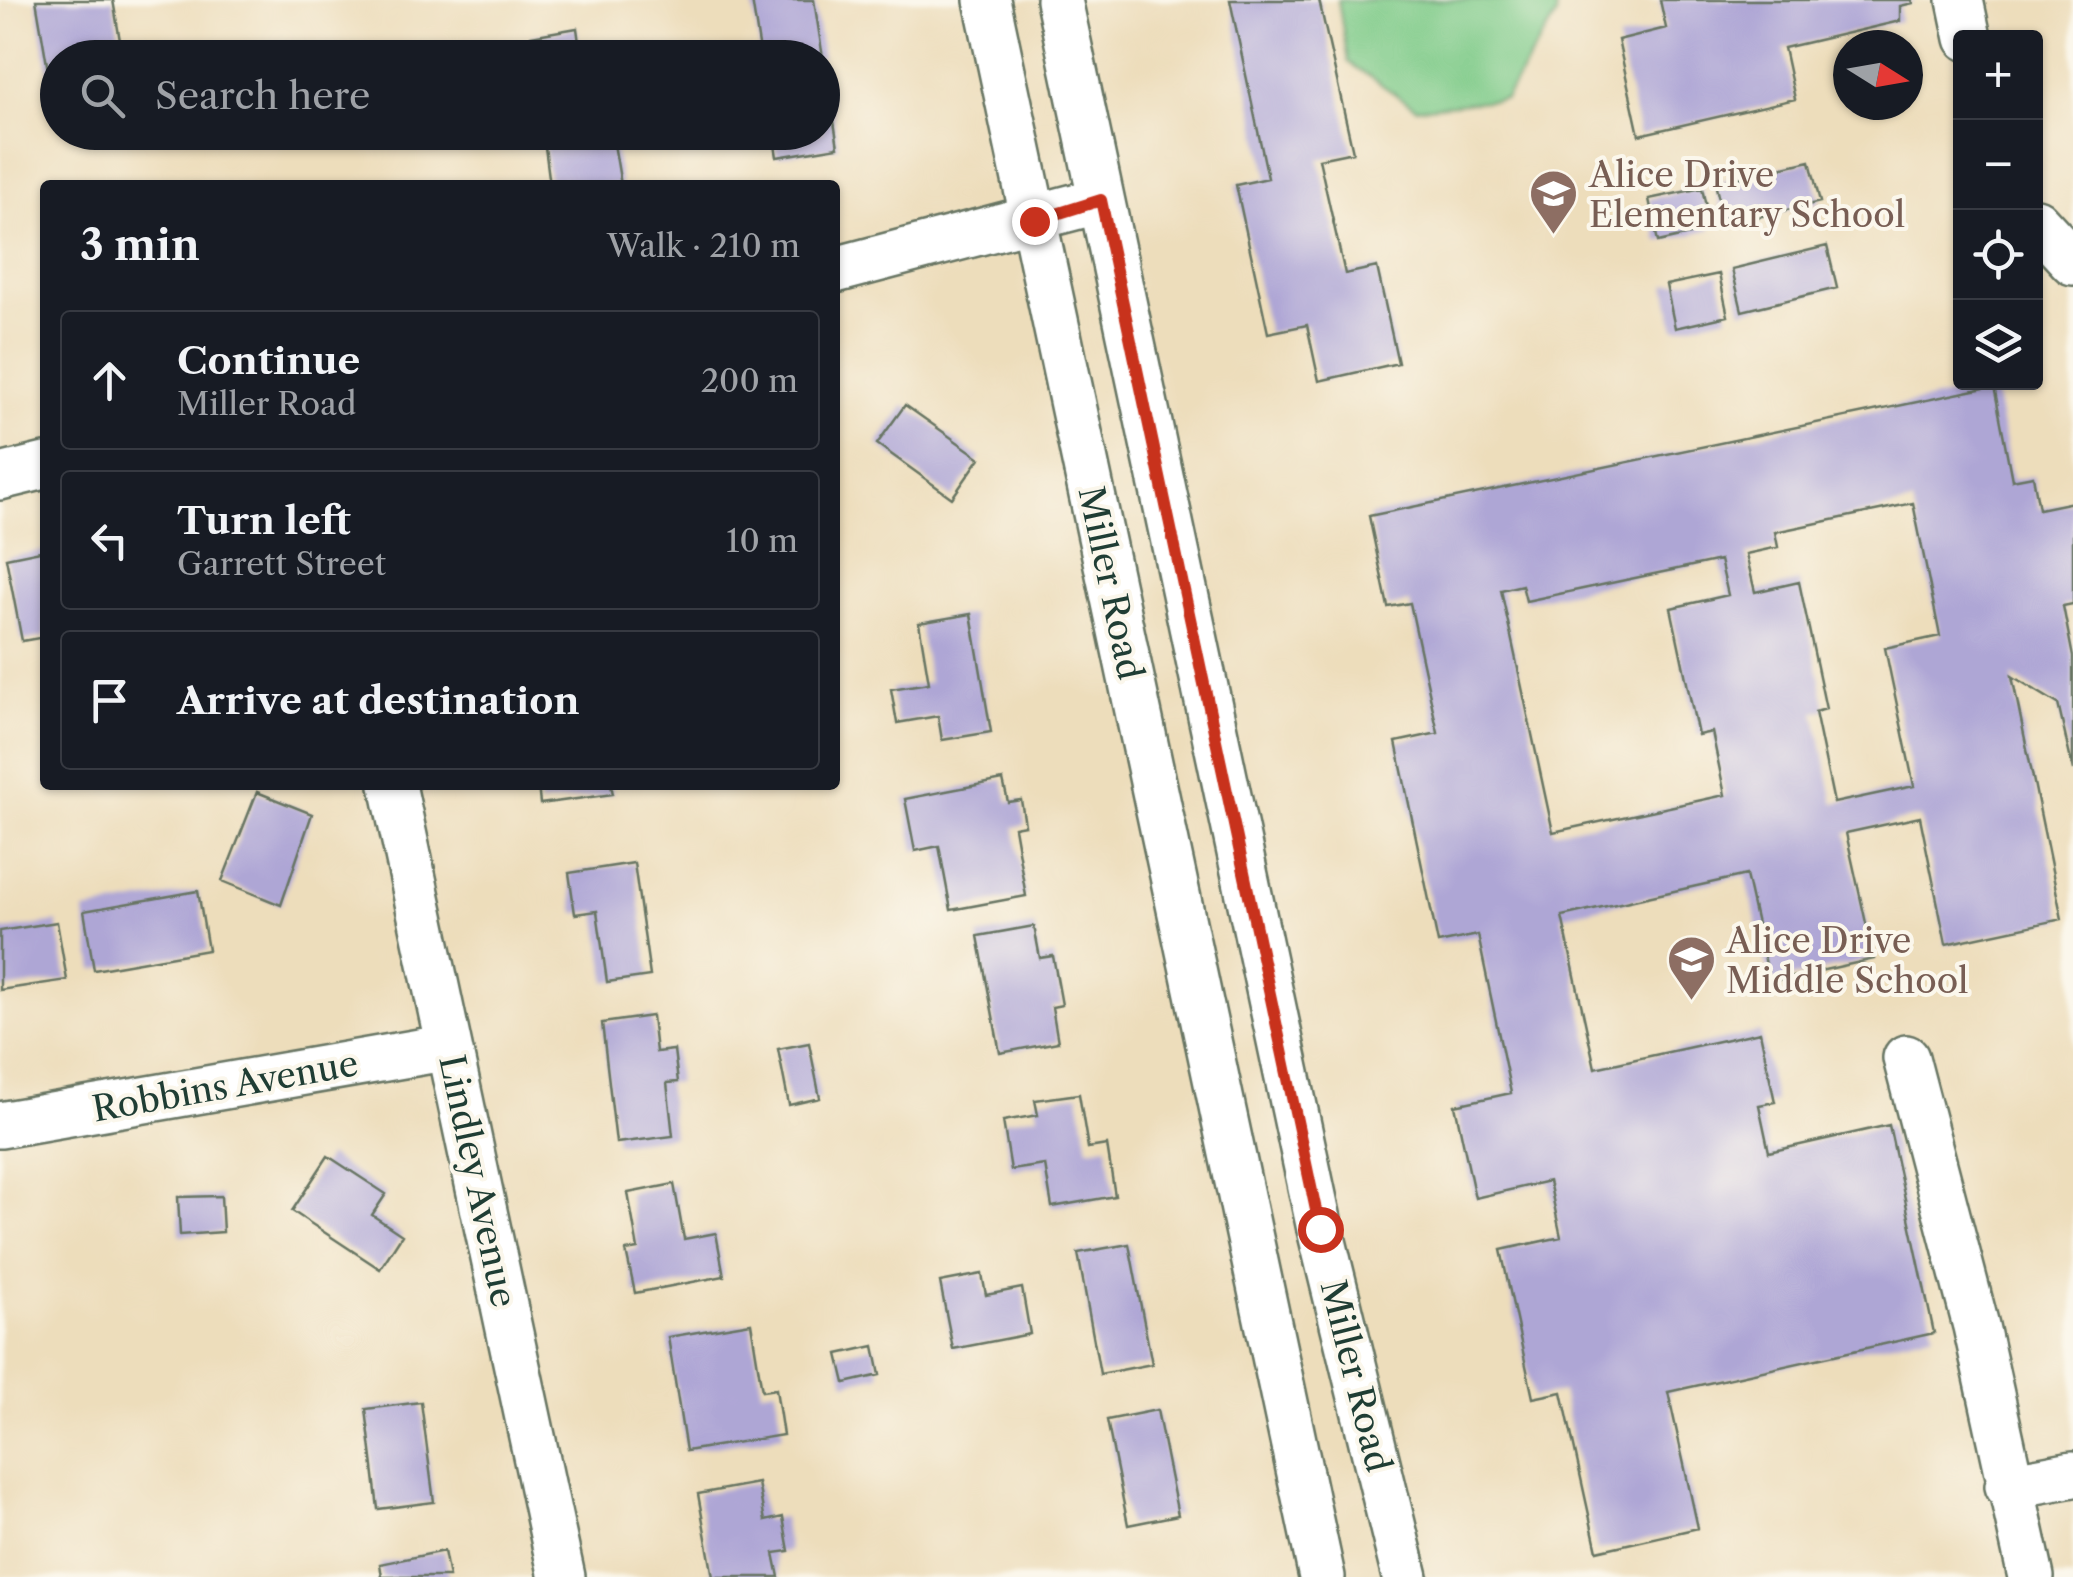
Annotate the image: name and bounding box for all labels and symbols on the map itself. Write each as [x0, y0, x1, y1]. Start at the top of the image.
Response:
north arrow [1833, 30, 1923, 120]
place label: Alice Drive Elementary School [1588, 153, 1905, 236]
school or university icon: Alice Drive Elementary School [1528, 168, 1580, 236]
route end [1012, 199, 1058, 245]
street label: Miller Road [1070, 483, 1152, 683]
place label: Alice Drive Middle School [1725, 919, 1969, 1002]
school or university icon: Alice Drive Middle School [1665, 934, 1717, 1002]
street label: Robbins Avenue [89, 1041, 361, 1131]
street label: Lindley Avenue [430, 1051, 526, 1311]
route start [1298, 1207, 1344, 1253]
street label: Miller Road [1311, 1276, 1401, 1476]

